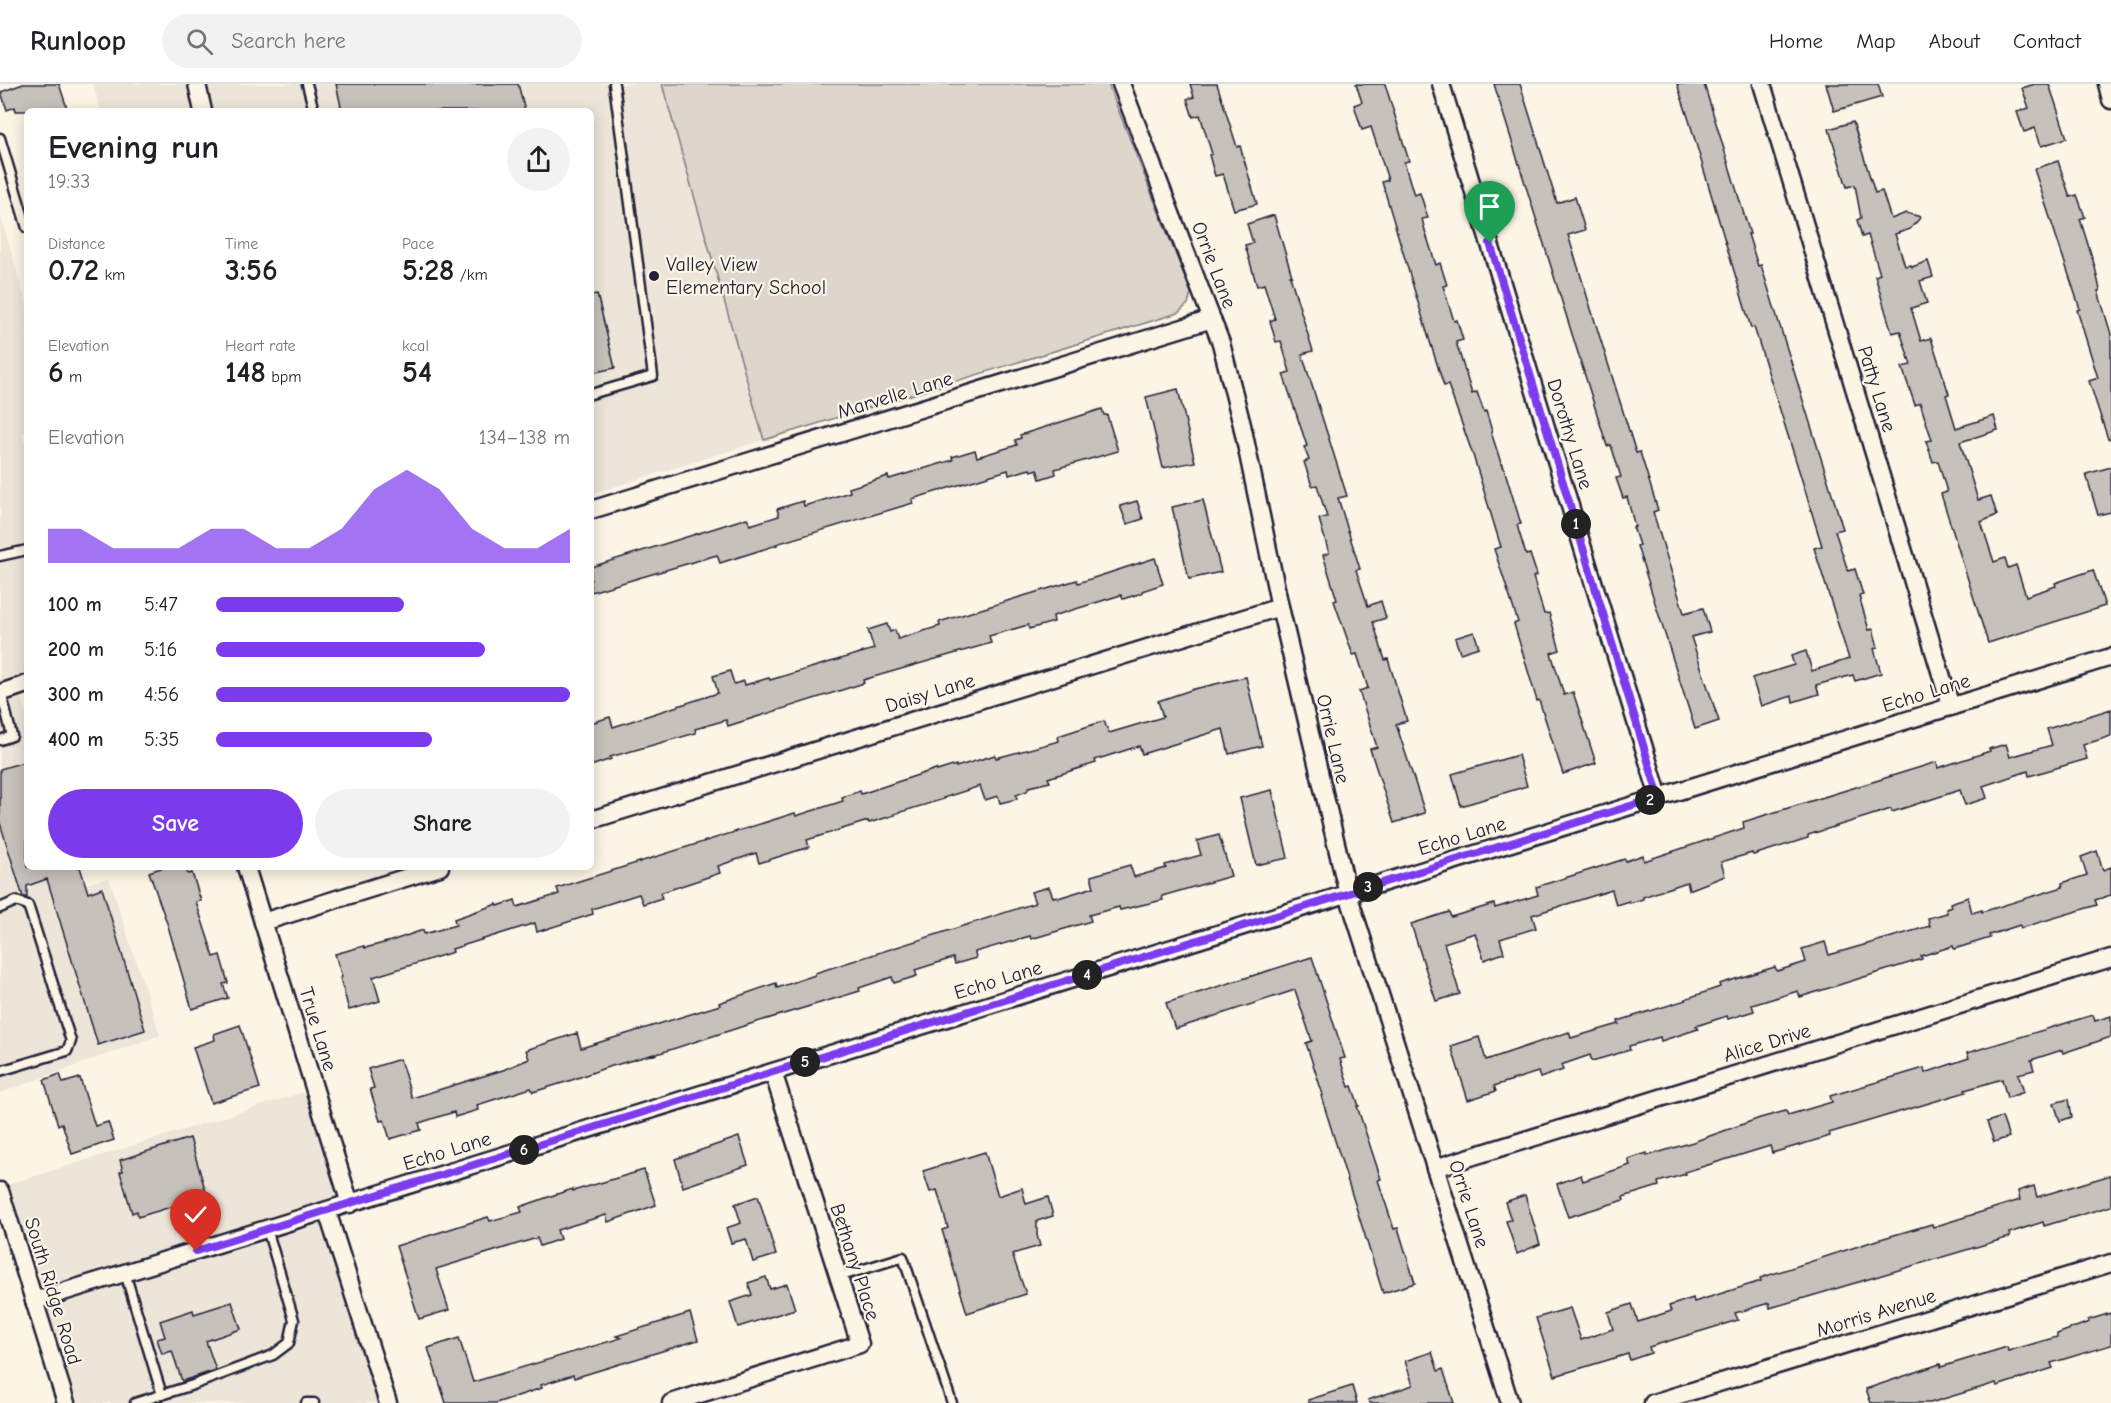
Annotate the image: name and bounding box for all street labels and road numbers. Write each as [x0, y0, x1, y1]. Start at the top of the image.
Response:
street label: Orrie Lane [1187, 218, 1241, 312]
street label: Patty Lane [1853, 343, 1901, 435]
street label: Marvelle Lane [834, 367, 956, 423]
street label: Dorothy Lane [1542, 376, 1598, 492]
street label: Daisy Lane [882, 668, 978, 718]
street label: Echo Lane [1879, 669, 1973, 717]
street label: Orrie Lane [1312, 692, 1354, 786]
street label: Echo Lane [1415, 812, 1509, 860]
street label: Echo Lane [951, 956, 1045, 1004]
street label: True Lane [294, 984, 342, 1074]
street label: Alice Drive [1721, 1019, 1813, 1067]
street label: Echo Lane [400, 1127, 494, 1175]
street label: Orrie Lane [1444, 1157, 1494, 1251]
street label: Bethany Place [825, 1201, 885, 1323]
street label: South Ridge Road [20, 1215, 86, 1367]
street label: Morris Avenue [1814, 1284, 1938, 1342]

